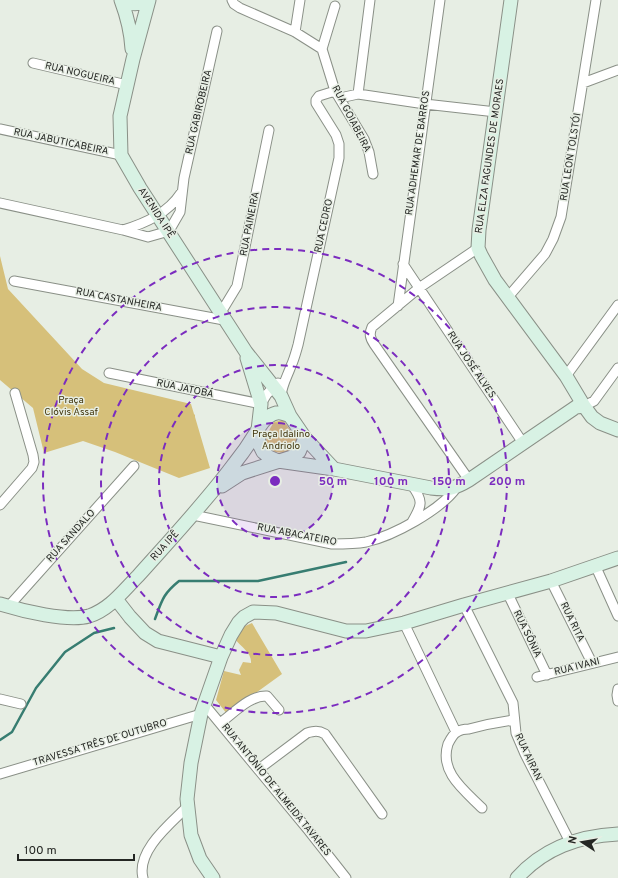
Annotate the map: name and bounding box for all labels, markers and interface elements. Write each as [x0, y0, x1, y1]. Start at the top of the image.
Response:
street label: RUA NOGUEIRA [44, 60, 117, 88]
street label: RUA GABIROBEIRA [183, 68, 215, 156]
street label: RUA ELZA FAGUNDES DE MORAES [473, 78, 507, 234]
street label: RUA GOIABEIRA [329, 83, 374, 155]
street label: RUA ADHEMAR DE BARROS [403, 90, 433, 216]
street label: RUA LEON TOLSTÓI [558, 112, 584, 202]
street label: RUA JABUTICABEIRA [12, 126, 110, 158]
street label: AVENIDA IPÊ [135, 185, 177, 241]
street label: RUA PAINEIRA [237, 190, 263, 257]
street label: RUA CEDRO [312, 198, 336, 254]
street label: RUA CASTANHEIRA [75, 285, 163, 315]
street label: RUA JOSÉ ALVES [444, 329, 498, 401]
street label: RUA JATOBÁ [155, 377, 215, 401]
park label: Praça Clóvis Assaf [44, 394, 98, 419]
park label: Praça Idalino Andriolo [252, 428, 310, 453]
centre of rings [268, 474, 282, 488]
text: 50 m [319, 474, 347, 490]
text: 100 m [374, 474, 408, 490]
text: 150 m [432, 474, 466, 490]
text: 200 m [489, 474, 525, 490]
street label: RUA SANDALO [44, 507, 98, 565]
street label: RUA ABACATEIRO [256, 521, 338, 549]
street label: RUA IPÊ [148, 528, 182, 564]
street label: RUA RITA [557, 600, 587, 644]
street label: RUA SÔNIA [510, 608, 544, 660]
street label: RUA IVANI [553, 655, 601, 679]
street label: TRAVESSA TRÊS DE OUTUBRO [31, 716, 169, 770]
street label: RUA ANTÔNIO DE ALMEIDA TAVARES [218, 721, 334, 859]
street label: RUA AIRAN [511, 731, 545, 783]
north arrow [562, 822, 602, 862]
text: N [566, 835, 581, 845]
scale bar [18, 836, 134, 862]
text: 100 m [24, 843, 57, 859]

